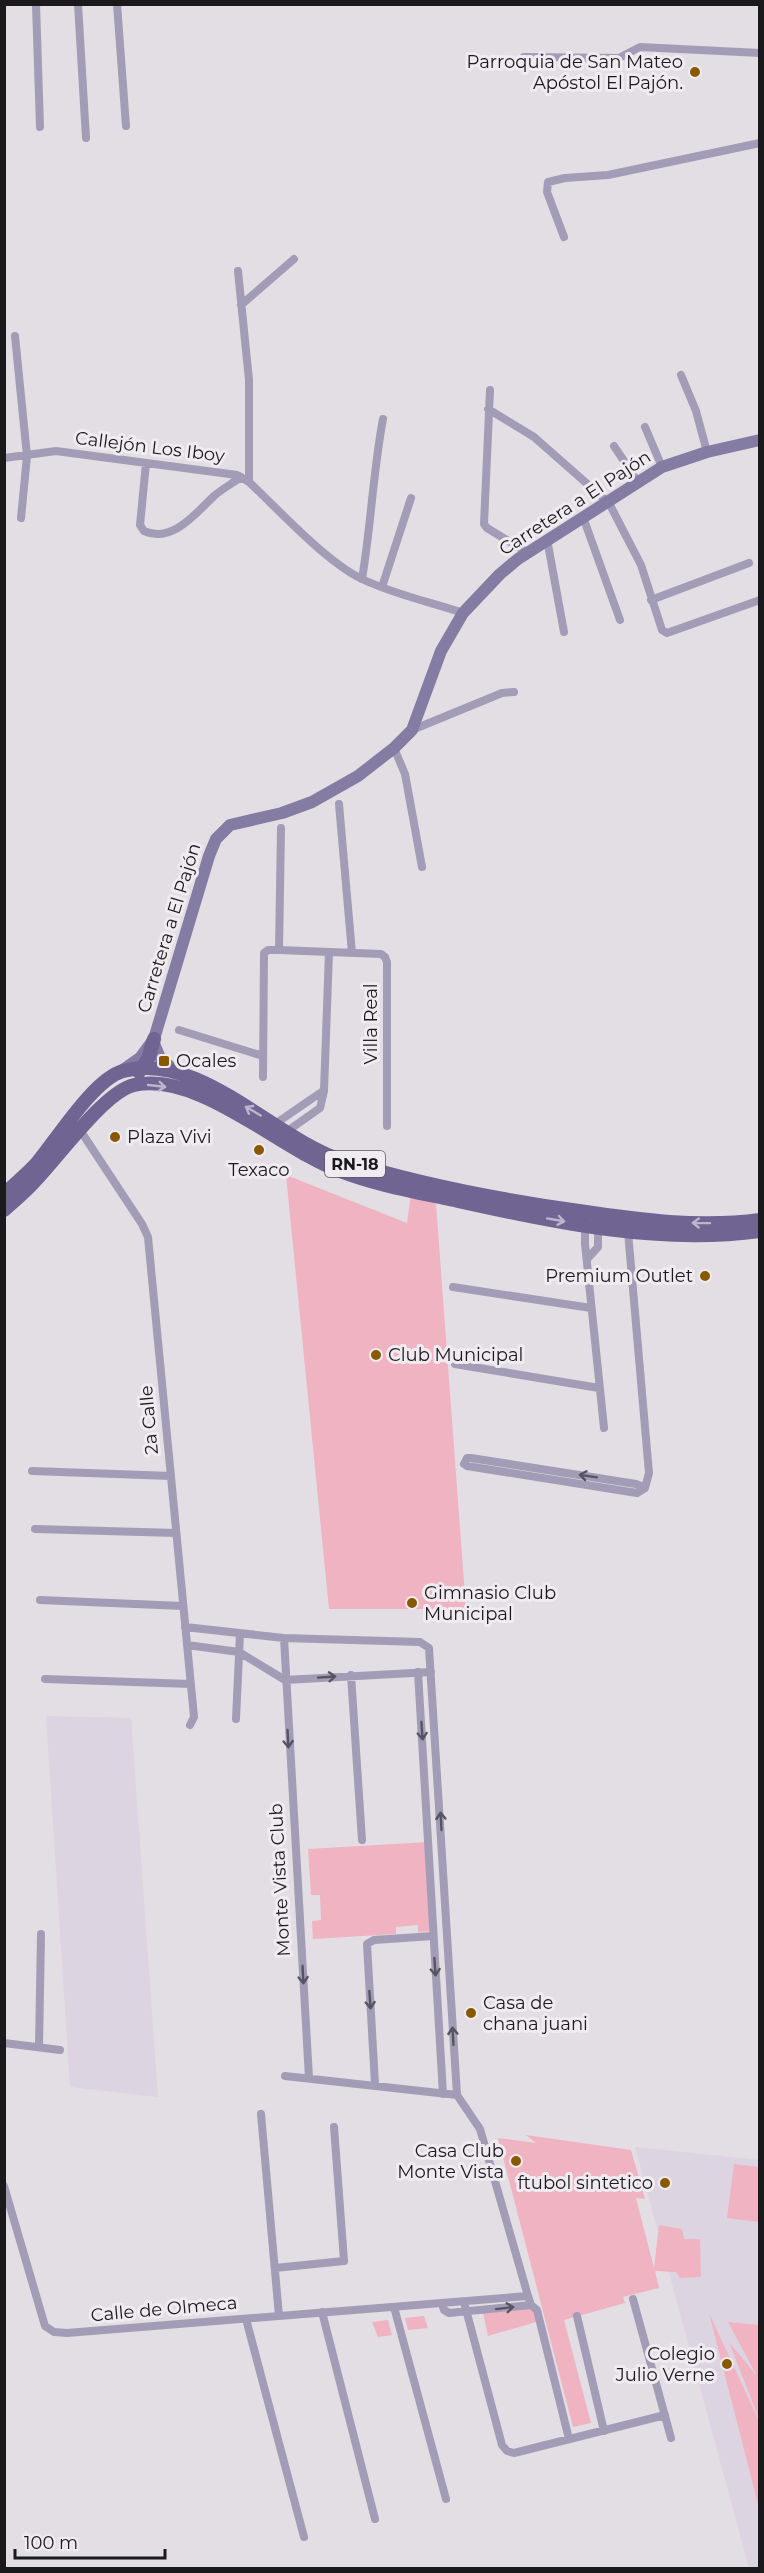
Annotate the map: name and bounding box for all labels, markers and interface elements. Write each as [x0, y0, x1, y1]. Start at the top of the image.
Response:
place label: Parroquia de San Mateo Apóstol El Pajón. [467, 51, 683, 94]
marker: Parroquia de San Mateo Apóstol El Pajón. [688, 65, 702, 79]
street label: Callejón Los Iboy [74, 427, 226, 467]
street label: Carretera a El Pajón [495, 446, 655, 560]
street label: Carretera a El Pajón [133, 840, 205, 1016]
street label: Villa Real [360, 983, 382, 1065]
place label: Ocales [176, 1050, 237, 1072]
marker: Ocales [157, 1054, 171, 1068]
one-way arrow [147, 1080, 166, 1091]
one-way arrow [245, 1105, 262, 1117]
place label: Plaza Vivi [127, 1126, 212, 1148]
marker: Plaza Vivi [108, 1130, 122, 1144]
marker: Texaco [252, 1143, 266, 1157]
road number: RN-18 [325, 1151, 385, 1177]
place label: Texaco [228, 1159, 290, 1181]
one-way arrow [546, 1215, 566, 1226]
one-way arrow [692, 1218, 712, 1229]
place label: Premium Outlet [545, 1265, 693, 1287]
marker: Premium Outlet [698, 1269, 712, 1283]
place label: Club Municipal [388, 1344, 523, 1366]
marker: Club Municipal [369, 1348, 383, 1362]
street label: 2a Calle [135, 1384, 163, 1456]
one-way arrow [579, 1470, 598, 1481]
place label: Gimnasio Club Municipal [424, 1582, 556, 1625]
marker: Gimnasio Club Municipal [405, 1596, 419, 1610]
one-way arrow [316, 1671, 336, 1682]
one-way arrow [416, 1720, 427, 1740]
one-way arrow [283, 1728, 294, 1748]
street label: Monte Vista Club [265, 1803, 295, 1957]
one-way arrow [435, 1811, 446, 1831]
one-way arrow [430, 1957, 441, 1977]
one-way arrow [297, 1965, 308, 1985]
one-way arrow [364, 1990, 375, 2010]
place label: Casa de chana juani [483, 1992, 588, 2035]
marker: Casa de chana juani [464, 2006, 478, 2020]
one-way arrow [448, 2027, 459, 2047]
place label: Casa Club Monte Vista [397, 2140, 504, 2183]
marker: Casa Club Monte Vista [509, 2154, 523, 2168]
place label: ftubol sintetico [517, 2172, 653, 2194]
marker: ftubol sintetico [658, 2176, 672, 2190]
street label: Calle de Olmeca [90, 2292, 238, 2326]
one-way arrow [494, 2303, 514, 2314]
place label: Colegio Julio Verne [615, 2343, 715, 2386]
marker: Colegio Julio Verne [720, 2357, 734, 2371]
scale bar [15, 2522, 165, 2560]
text: 100 m [24, 2532, 78, 2554]

